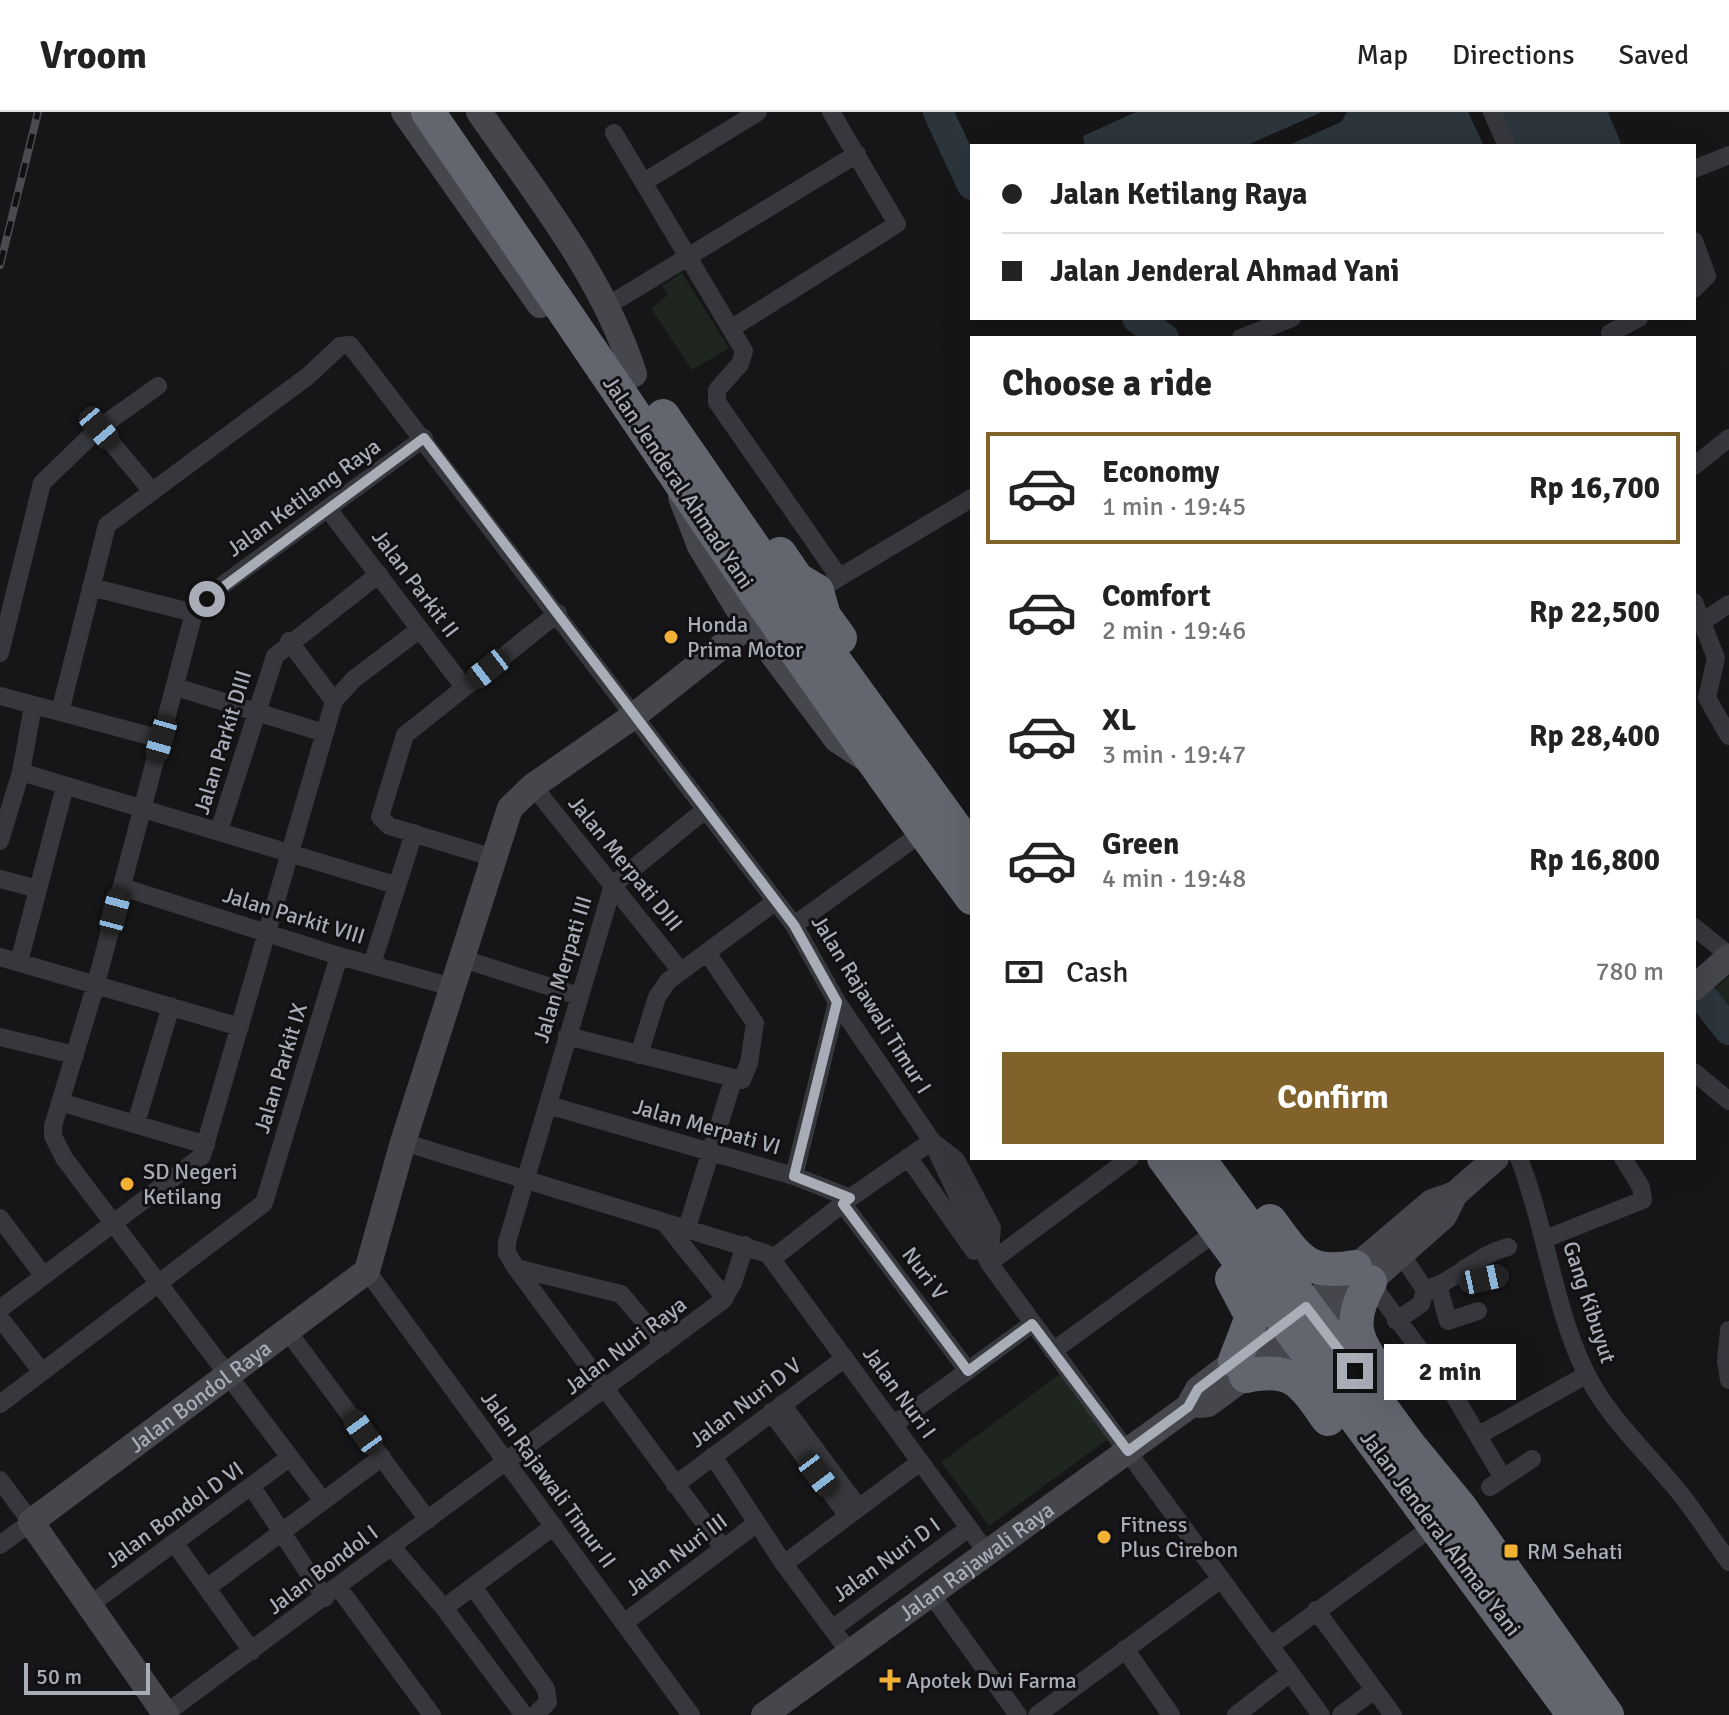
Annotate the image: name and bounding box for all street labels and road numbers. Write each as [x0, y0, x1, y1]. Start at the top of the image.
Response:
street label: Jalan Jenderal Ahmad Yani [597, 371, 760, 594]
street label: Jalan Ketilang Raya [221, 432, 386, 562]
street label: Jalan Parkit II [366, 524, 465, 643]
street label: Jalan Parkit DIII [188, 667, 257, 817]
street label: Jalan Merpati DIII [563, 790, 689, 937]
street label: Jalan Parkit VIII [219, 881, 368, 950]
street label: Jalan Merpati III [527, 892, 598, 1046]
street label: Jalan Rajawali Timur I [806, 910, 938, 1099]
street label: Jalan Parkit IX [248, 1000, 313, 1137]
street label: Jalan Merpati VI [630, 1093, 784, 1160]
street label: Gang Kibuyut [1557, 1238, 1622, 1367]
street label: Nuri V [896, 1242, 953, 1305]
street label: Jalan Nuri Raya [559, 1291, 692, 1400]
street label: Jalan Bondol Raya [123, 1334, 277, 1459]
street label: Jalan Nuri I [857, 1341, 942, 1444]
street label: Jalan Nuri D V [684, 1351, 807, 1453]
street label: Jalan Rajawali Timur II [475, 1385, 622, 1573]
street label: Jalan Jenderal Ahmad Yani [1354, 1425, 1527, 1641]
street label: Jalan Bondol D VI [100, 1455, 249, 1574]
street label: Jalan Rajawali Raya [893, 1496, 1059, 1627]
street label: Jalan Nuri III [620, 1507, 733, 1601]
street label: Jalan Nuri D I [827, 1511, 946, 1608]
street label: Jalan Bondol I [261, 1519, 383, 1620]

